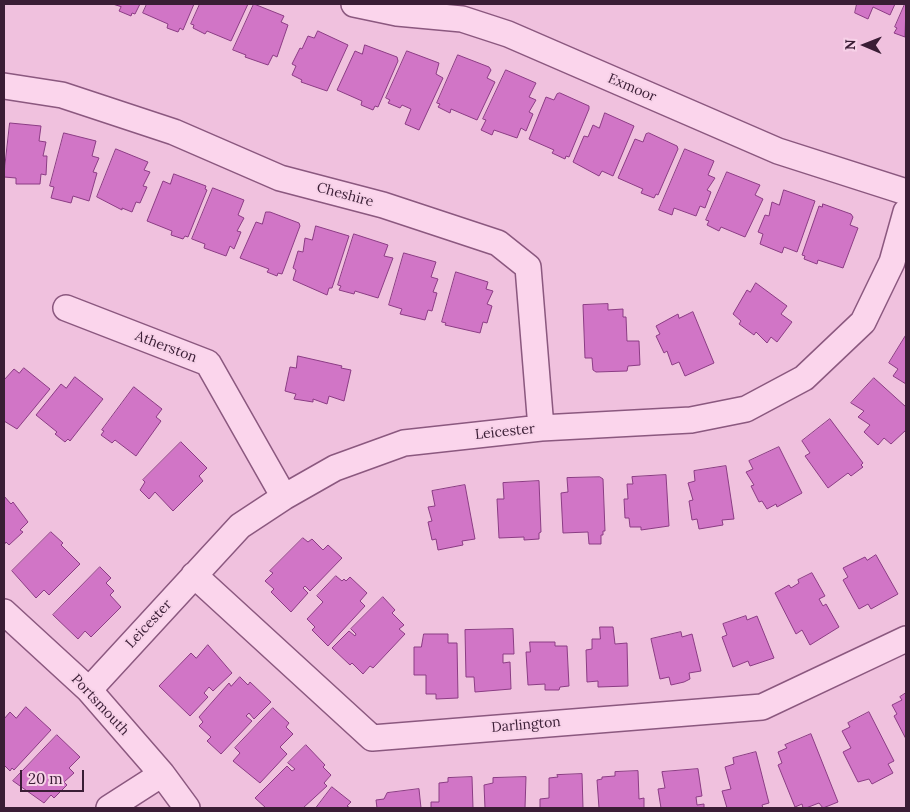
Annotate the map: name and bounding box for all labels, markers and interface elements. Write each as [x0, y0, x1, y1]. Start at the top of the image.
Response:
north arrow [840, 20, 890, 70]
text: N [841, 39, 859, 50]
street label: Exmoor [605, 70, 659, 106]
street label: Cheshire [315, 179, 375, 211]
street label: Atherston [133, 328, 199, 366]
street label: Leicester [474, 421, 536, 443]
street label: Leicester [122, 596, 176, 652]
street label: Portsmouth [67, 671, 133, 739]
street label: Darlington [491, 714, 561, 736]
scale bar [22, 760, 86, 792]
text: 20 m [28, 769, 63, 788]

